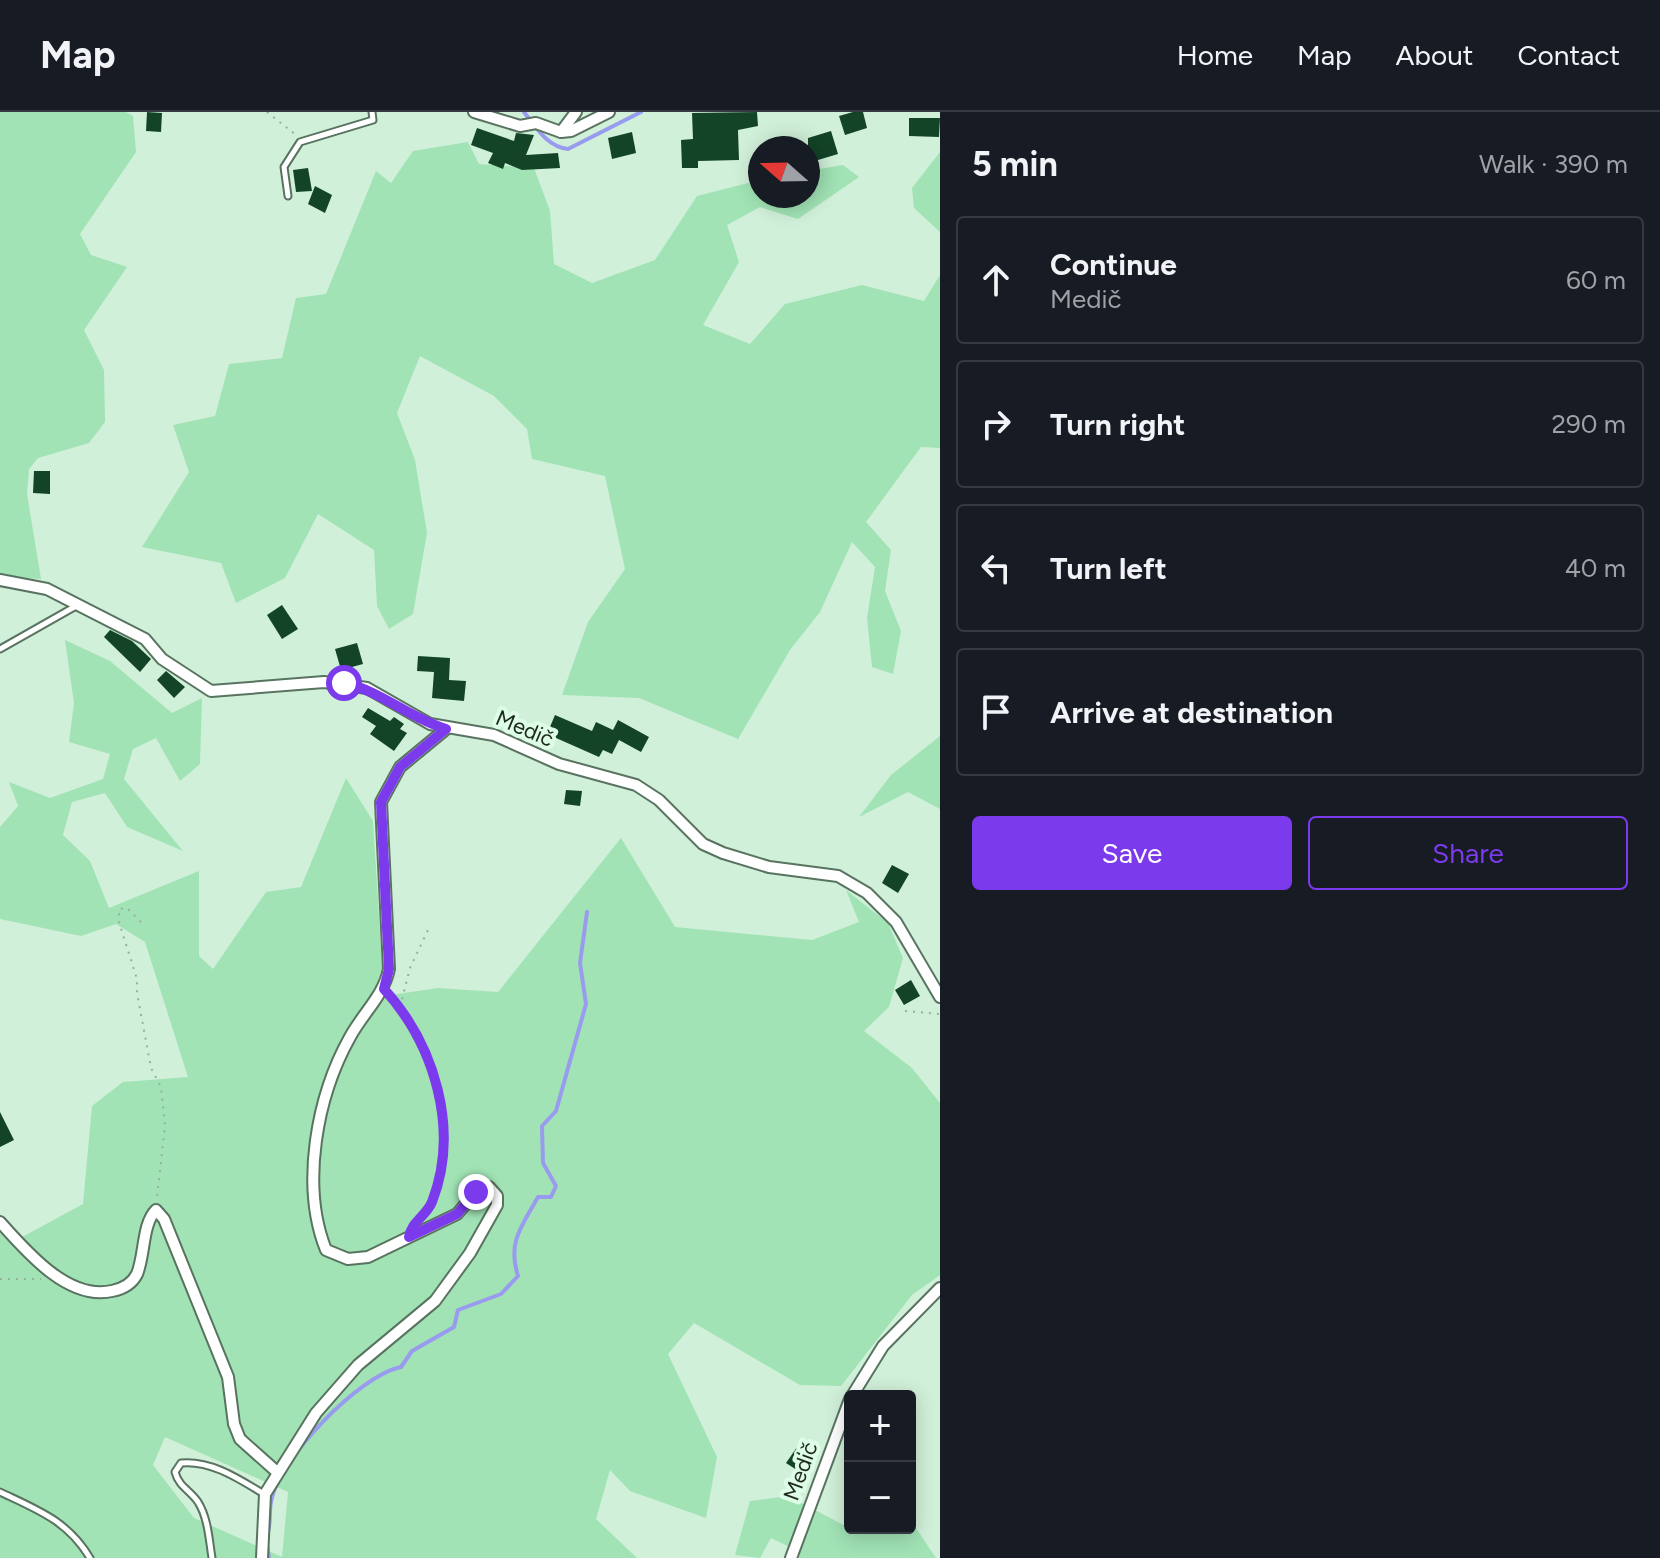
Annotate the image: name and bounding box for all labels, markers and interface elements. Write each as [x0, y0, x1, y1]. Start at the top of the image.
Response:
text: Map [40, 32, 116, 78]
text: Home [1177, 38, 1253, 72]
text: Map [1297, 38, 1352, 72]
text: About [1396, 38, 1473, 72]
text: Contact [1517, 38, 1620, 72]
north arrow [748, 136, 820, 208]
text: 5 min [972, 144, 1058, 185]
text: Walk · 390 m [1479, 148, 1628, 180]
text: Continue [1050, 246, 1177, 283]
icon: ahead [974, 258, 1018, 302]
text: 60 m [1566, 264, 1626, 296]
text: Medič [1050, 283, 1122, 315]
icon: right [974, 402, 1018, 446]
text: Turn right [1050, 406, 1185, 443]
text: 290 m [1552, 408, 1626, 440]
icon: left [974, 546, 1018, 590]
text: Turn left [1050, 550, 1167, 587]
text: 40 m [1565, 552, 1626, 584]
route start [326, 665, 362, 701]
icon: arrive [974, 690, 1018, 734]
text: Arrive at destination [1050, 694, 1333, 731]
street label: Medič [492, 704, 558, 753]
button: Save [972, 816, 1292, 890]
button: Share [1308, 816, 1628, 890]
route end [458, 1174, 494, 1210]
map controls [844, 1390, 916, 1534]
button: + [844, 1390, 916, 1462]
street label: Medič [777, 1438, 824, 1504]
button: − [844, 1462, 916, 1534]

